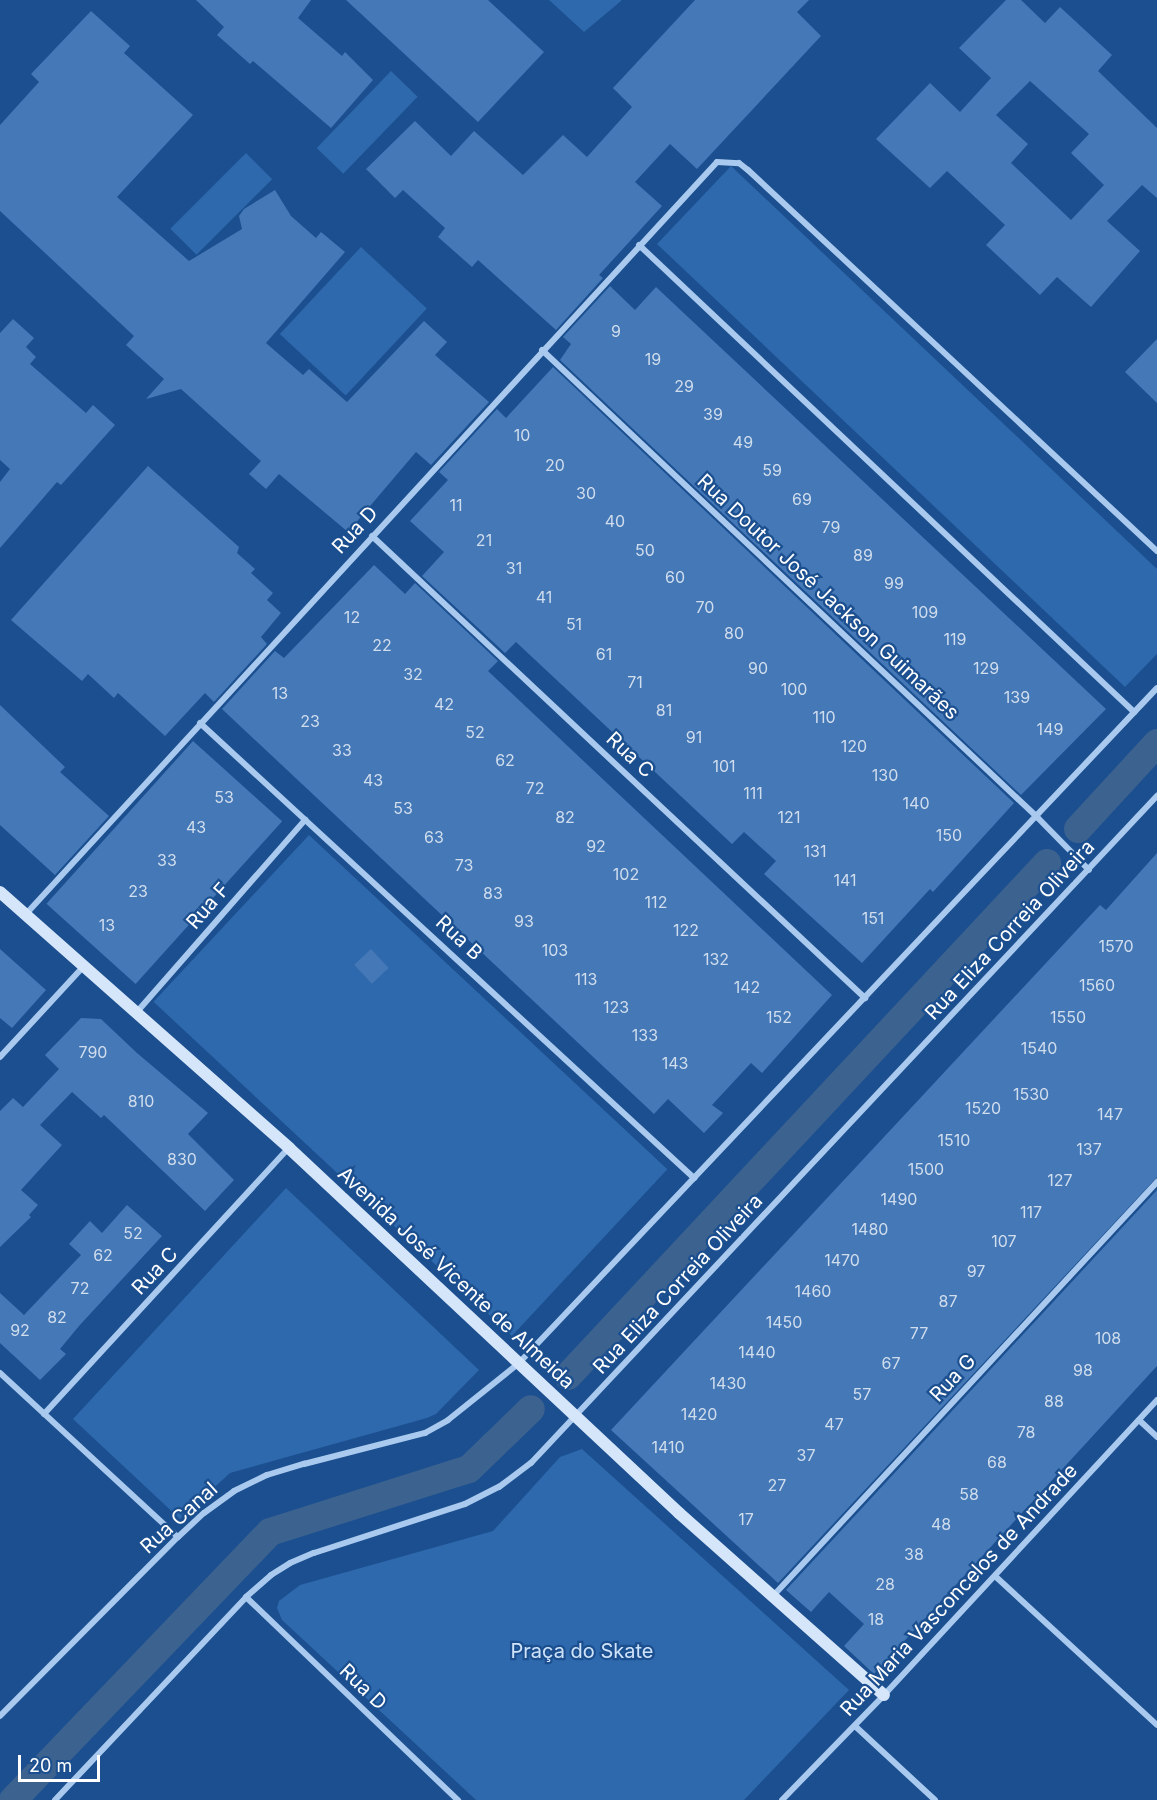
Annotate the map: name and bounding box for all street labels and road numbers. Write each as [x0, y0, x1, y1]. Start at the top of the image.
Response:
street label: Rua Doutor José Jackson Guimarães [692, 469, 964, 725]
street label: Rua D [327, 501, 383, 559]
street label: Rua C [601, 727, 659, 783]
street label: Rua Eliza Correia Oliveira [920, 835, 1100, 1025]
street label: Rua F [181, 878, 235, 934]
street label: Rua B [431, 911, 487, 965]
street label: Avenida José Vicente de Almeida [333, 1162, 579, 1394]
street label: Rua Eliza Correia Oliveira [588, 1189, 768, 1379]
street label: Rua C [127, 1242, 183, 1300]
street label: Rua G [925, 1349, 981, 1407]
street label: Rua Maria Vasconcelos de Andrade [836, 1459, 1082, 1721]
street label: Rua Canal [136, 1477, 222, 1559]
street label: Rua D [335, 1659, 391, 1715]

